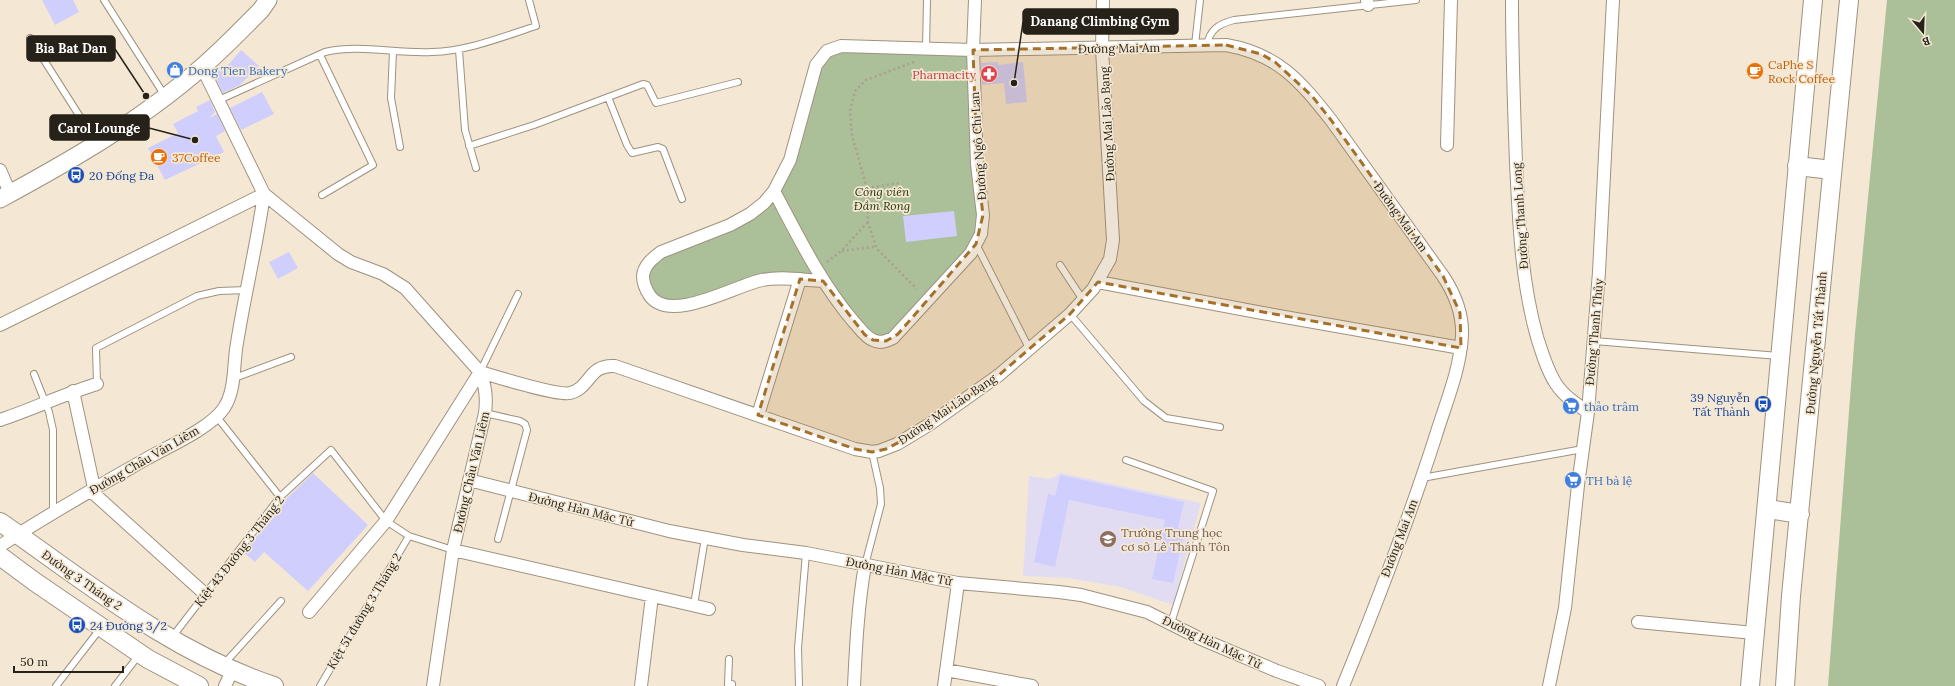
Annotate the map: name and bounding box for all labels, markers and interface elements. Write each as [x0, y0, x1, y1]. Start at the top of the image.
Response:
callout: Danang Climbing Gym [1023, 9, 1178, 34]
north arrow [1903, 12, 1943, 52]
text: Danang Climbing Gym [1030, 13, 1170, 30]
text: B [1921, 34, 1932, 49]
callout: Bia Bat Dan [27, 36, 115, 61]
text: Bia Bat Dan [35, 40, 108, 57]
street label: Đường Mai Am [1078, 40, 1160, 56]
place label: CaPhe S Rock Coffee [1768, 57, 1835, 86]
shop icon: Dong Tien Bakery [165, 60, 185, 80]
cafe icon: CaPhe S Rock Coffee [1745, 61, 1765, 81]
place label: Dong Tien Bakery [188, 63, 288, 78]
pharmacy icon: Pharmacity [979, 64, 999, 84]
street label: Đường Mai Lão Bạng [1096, 66, 1118, 182]
place label: Pharmacity [912, 67, 977, 82]
street label: Đường Ngô Chi Lan [967, 91, 989, 201]
callout: Carol Lounge [50, 115, 149, 140]
text: Carol Lounge [58, 120, 140, 137]
cafe icon: 37Coffee [149, 147, 169, 167]
place label: 37Coffee [172, 150, 221, 165]
street label: Đường Thanh Long [1509, 162, 1531, 270]
bus stop icon: 20 Đống Đa [66, 165, 86, 185]
place label: 20 Đống Đa [89, 168, 154, 183]
street label: Đường Mai Am [1371, 179, 1431, 255]
park label: Công viên Đầm Rong [854, 184, 910, 213]
street label: Đường Nguyễn Tất Thành [1802, 271, 1830, 415]
street label: Đường Thanh Thủy [1582, 277, 1606, 386]
street label: Đường Mai Lão Bạng [895, 370, 999, 447]
place label: 39 Nguyễn Tất Thành [1690, 390, 1750, 419]
bus stop icon: 39 Nguyễn Tất Thành [1753, 394, 1773, 414]
supermarket icon: thảo trâm [1561, 396, 1581, 416]
place label: thảo trâm [1584, 399, 1639, 414]
street label: Đường Châu Văn Liêm [450, 410, 492, 534]
street label: Đường Châu Văn Liêm [87, 422, 202, 497]
supermarket icon: TH bà lệ [1563, 470, 1583, 490]
place label: TH bà lệ [1586, 473, 1633, 488]
street label: Đường Hàn Mặc Tử [527, 489, 636, 530]
street label: Kiệt 43 Đường 3 Tháng 2 [191, 492, 287, 610]
street label: Đường Mai Am [1377, 497, 1421, 579]
place label: Trường Trung học cơ sở Lê Thánh Tôn [1121, 525, 1230, 554]
school or university icon: Trường Trung học cơ sở Lê Thánh Tôn [1098, 529, 1118, 549]
street label: Đường 3 Tháng 2 [39, 547, 125, 613]
street label: Kiệt 51 đường 3 Tháng 2 [323, 550, 405, 672]
street label: Đường Hàn Mặc Tử [845, 553, 954, 589]
street label: Đường Hàn Mặc Tử [1160, 612, 1265, 672]
bus stop icon: 24 Đường 3/2 [67, 615, 87, 635]
place label: 24 Đường 3/2 [90, 618, 167, 634]
scale bar [14, 648, 123, 674]
text: 50 m [20, 654, 48, 669]

